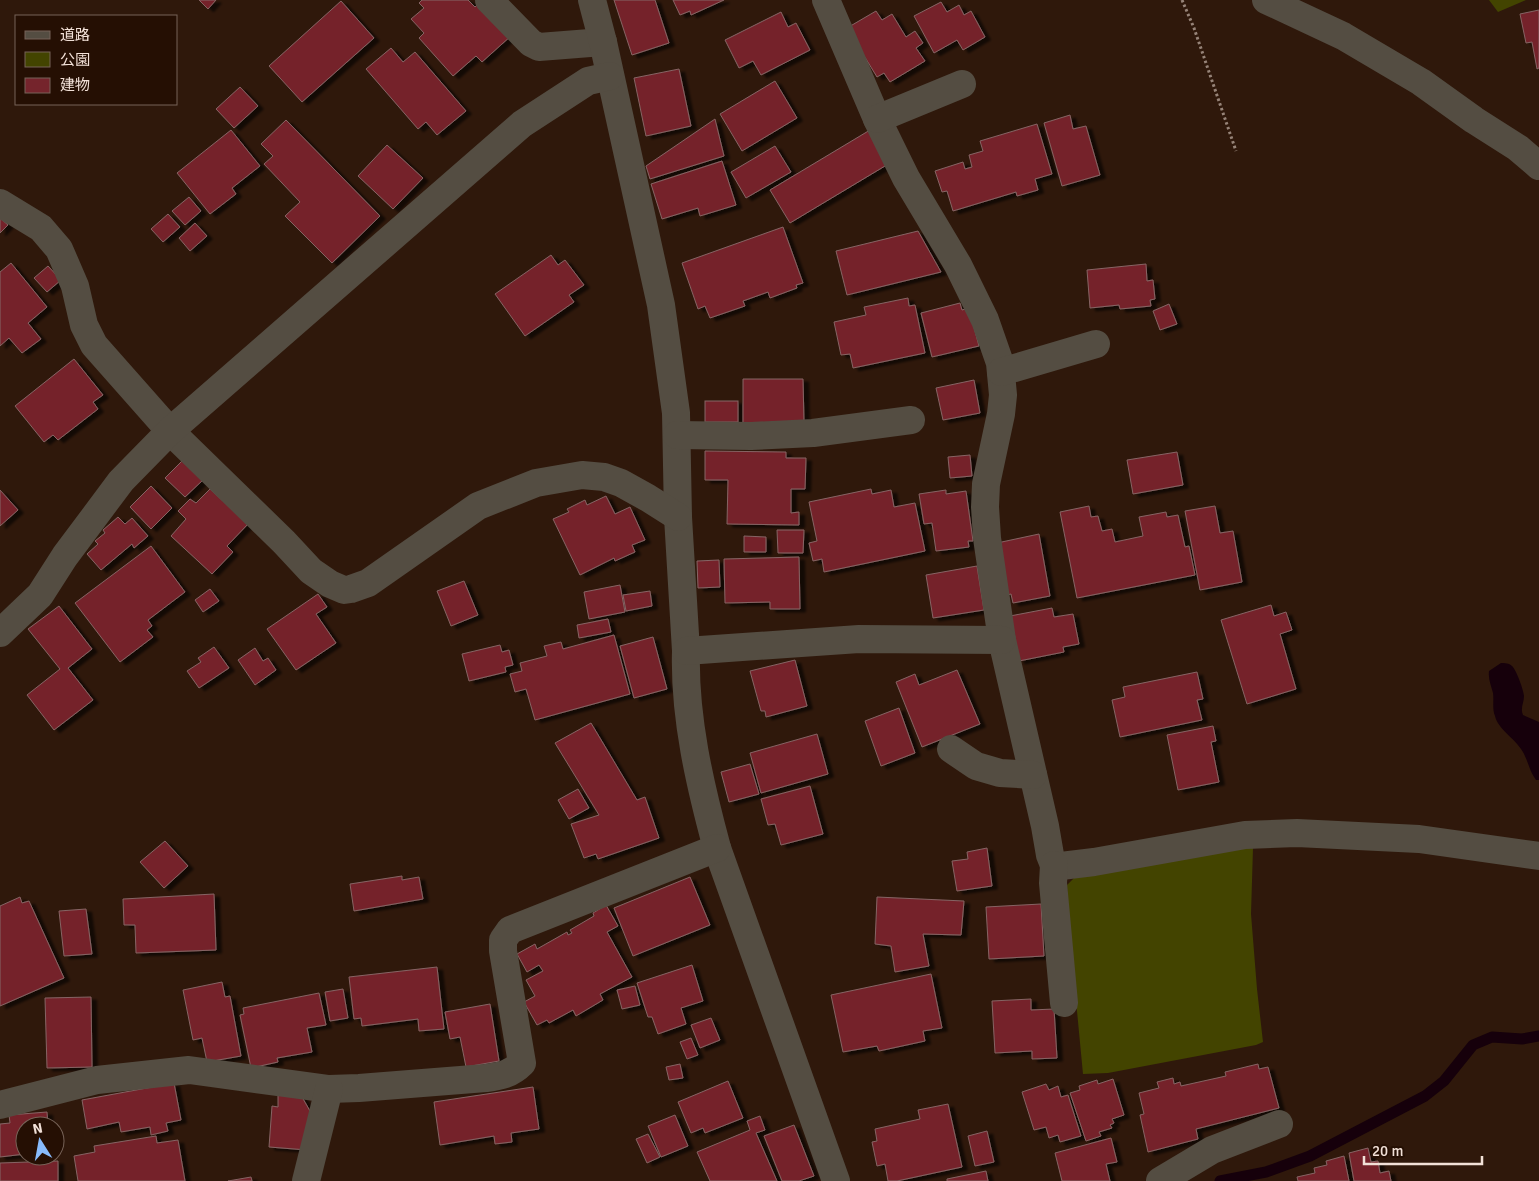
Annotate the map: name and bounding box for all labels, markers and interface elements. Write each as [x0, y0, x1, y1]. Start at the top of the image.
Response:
legend [15, 15, 178, 105]
text: 道路 [60, 26, 90, 44]
text: 公園 [60, 51, 90, 69]
text: 建物 [60, 76, 90, 94]
north arrow [15, 1116, 65, 1166]
text: N [31, 1119, 44, 1138]
scale bar [1364, 1134, 1482, 1166]
text: 20 m [1372, 1142, 1403, 1160]

